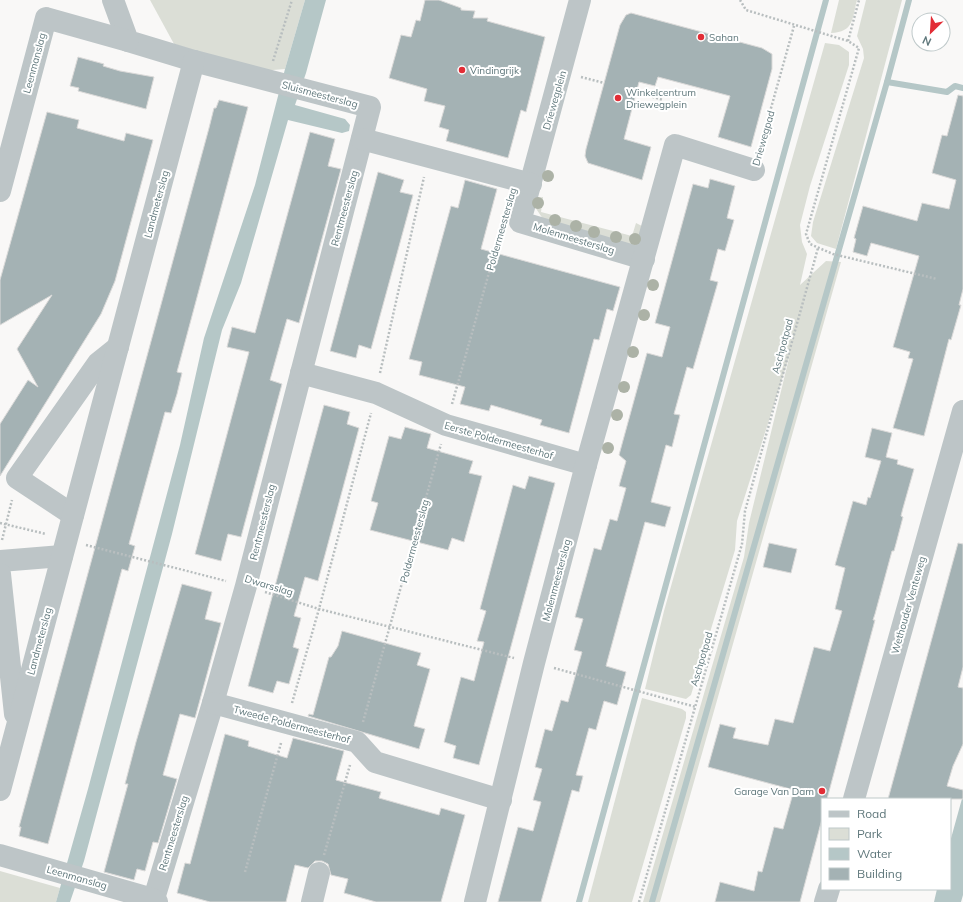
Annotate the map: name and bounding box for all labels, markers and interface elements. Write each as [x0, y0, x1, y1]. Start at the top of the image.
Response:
north arrow [911, 12, 951, 52]
street label: Leenmanslag [20, 31, 49, 95]
place label: Sahan [709, 31, 739, 44]
marker: Sahan [696, 32, 706, 42]
text: N [920, 33, 933, 49]
place label: Vindingrijk [470, 64, 520, 77]
marker: Vindingrijk [457, 65, 467, 75]
street label: Driewegplein [540, 69, 569, 131]
street label: Sluismeesterslag [280, 78, 359, 111]
place label: Winkelcentrum Driewegplein [626, 86, 696, 111]
marker: Winkelcentrum Driewegplein [613, 93, 623, 103]
street label: Driewegpad [749, 109, 778, 167]
street label: Landmeterslag [141, 169, 172, 239]
street label: Rentmeesterslag [328, 169, 361, 247]
street label: Poldermeesterslag [483, 186, 520, 272]
street label: Molenmeesterslag [532, 220, 616, 257]
street label: Aschpotpad [769, 317, 796, 375]
street label: Eerste Poldermeesterhof [443, 419, 555, 462]
street label: Rentmeesterslag [247, 483, 278, 562]
street label: Poldermeesterslag [397, 498, 432, 584]
street label: Molenmeesterslag [539, 538, 574, 623]
street label: Wethouder Venteweg [888, 555, 929, 656]
street label: Dwarsslag [243, 572, 295, 599]
street label: Landmeterslag [24, 606, 55, 676]
street label: Aschpotpad [687, 630, 715, 688]
street label: Tweede Poldermeesterhof [232, 703, 352, 746]
place label: Garage Van Dam [734, 785, 814, 798]
marker: Garage Van Dam [817, 786, 827, 796]
street label: Rentmeesterslag [156, 794, 191, 872]
legend [821, 798, 951, 890]
text: Road [857, 806, 886, 821]
text: Park [857, 826, 883, 841]
text: Water [857, 846, 893, 861]
street label: Leenmanslag [45, 863, 109, 892]
text: Building [857, 866, 902, 881]

